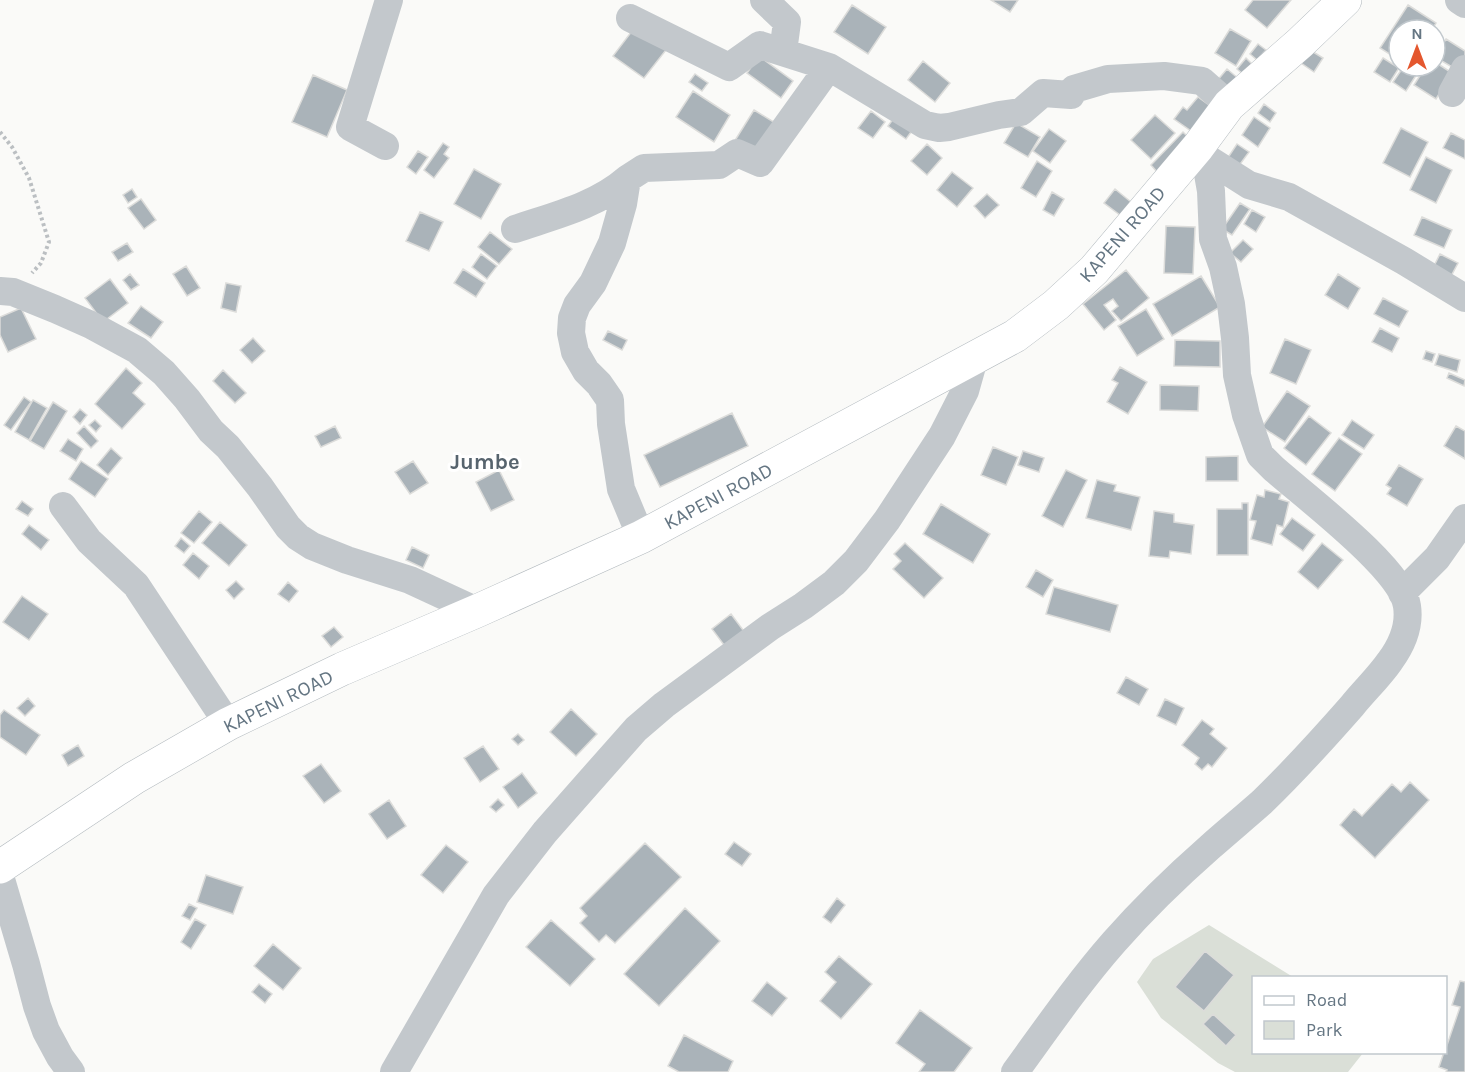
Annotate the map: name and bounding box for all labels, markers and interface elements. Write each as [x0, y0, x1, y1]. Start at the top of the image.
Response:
north arrow [1387, 18, 1447, 78]
text: N [1411, 24, 1423, 43]
street label: KAPENI ROAD [1074, 182, 1170, 287]
district label: Jumbe [450, 449, 520, 475]
street label: KAPENI ROAD [660, 458, 777, 535]
street label: KAPENI ROAD [219, 665, 337, 738]
legend [1252, 976, 1447, 1054]
text: Road [1306, 989, 1347, 1011]
text: Park [1306, 1019, 1343, 1041]

